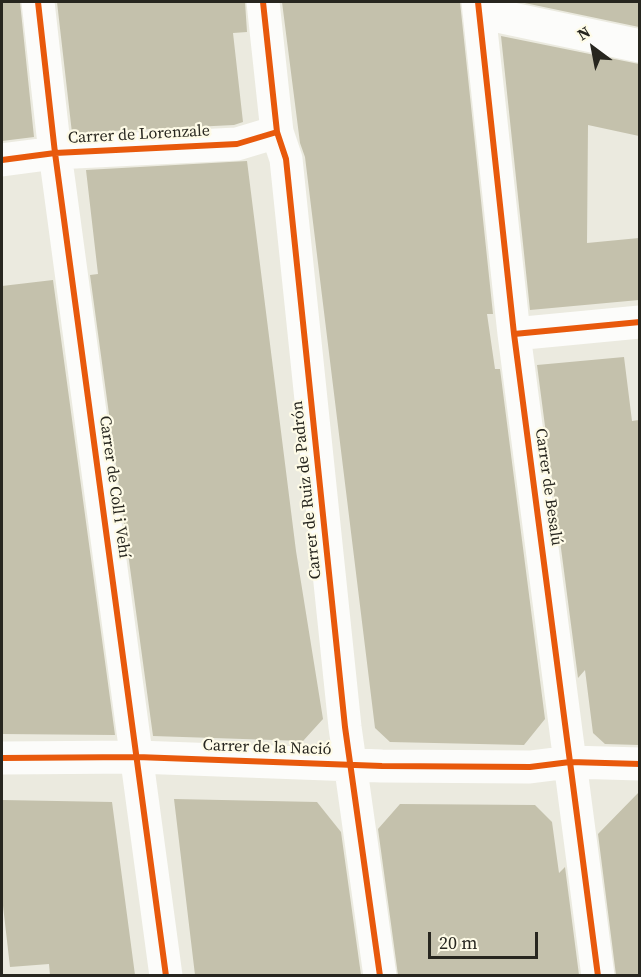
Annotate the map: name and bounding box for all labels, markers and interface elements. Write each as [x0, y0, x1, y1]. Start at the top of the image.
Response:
north arrow [563, 18, 623, 78]
text: N [573, 20, 594, 45]
street label: Carrer de Lorenzale [67, 122, 211, 148]
street label: Carrer de Ruiz de Padrón [288, 400, 326, 580]
street label: Carrer de Coll i Vehí [94, 415, 134, 559]
street label: Carrer de Besalú [530, 427, 566, 547]
street label: Carrer de la Nació [202, 736, 332, 760]
scale bar [431, 920, 540, 958]
text: 20 m [439, 930, 477, 955]

